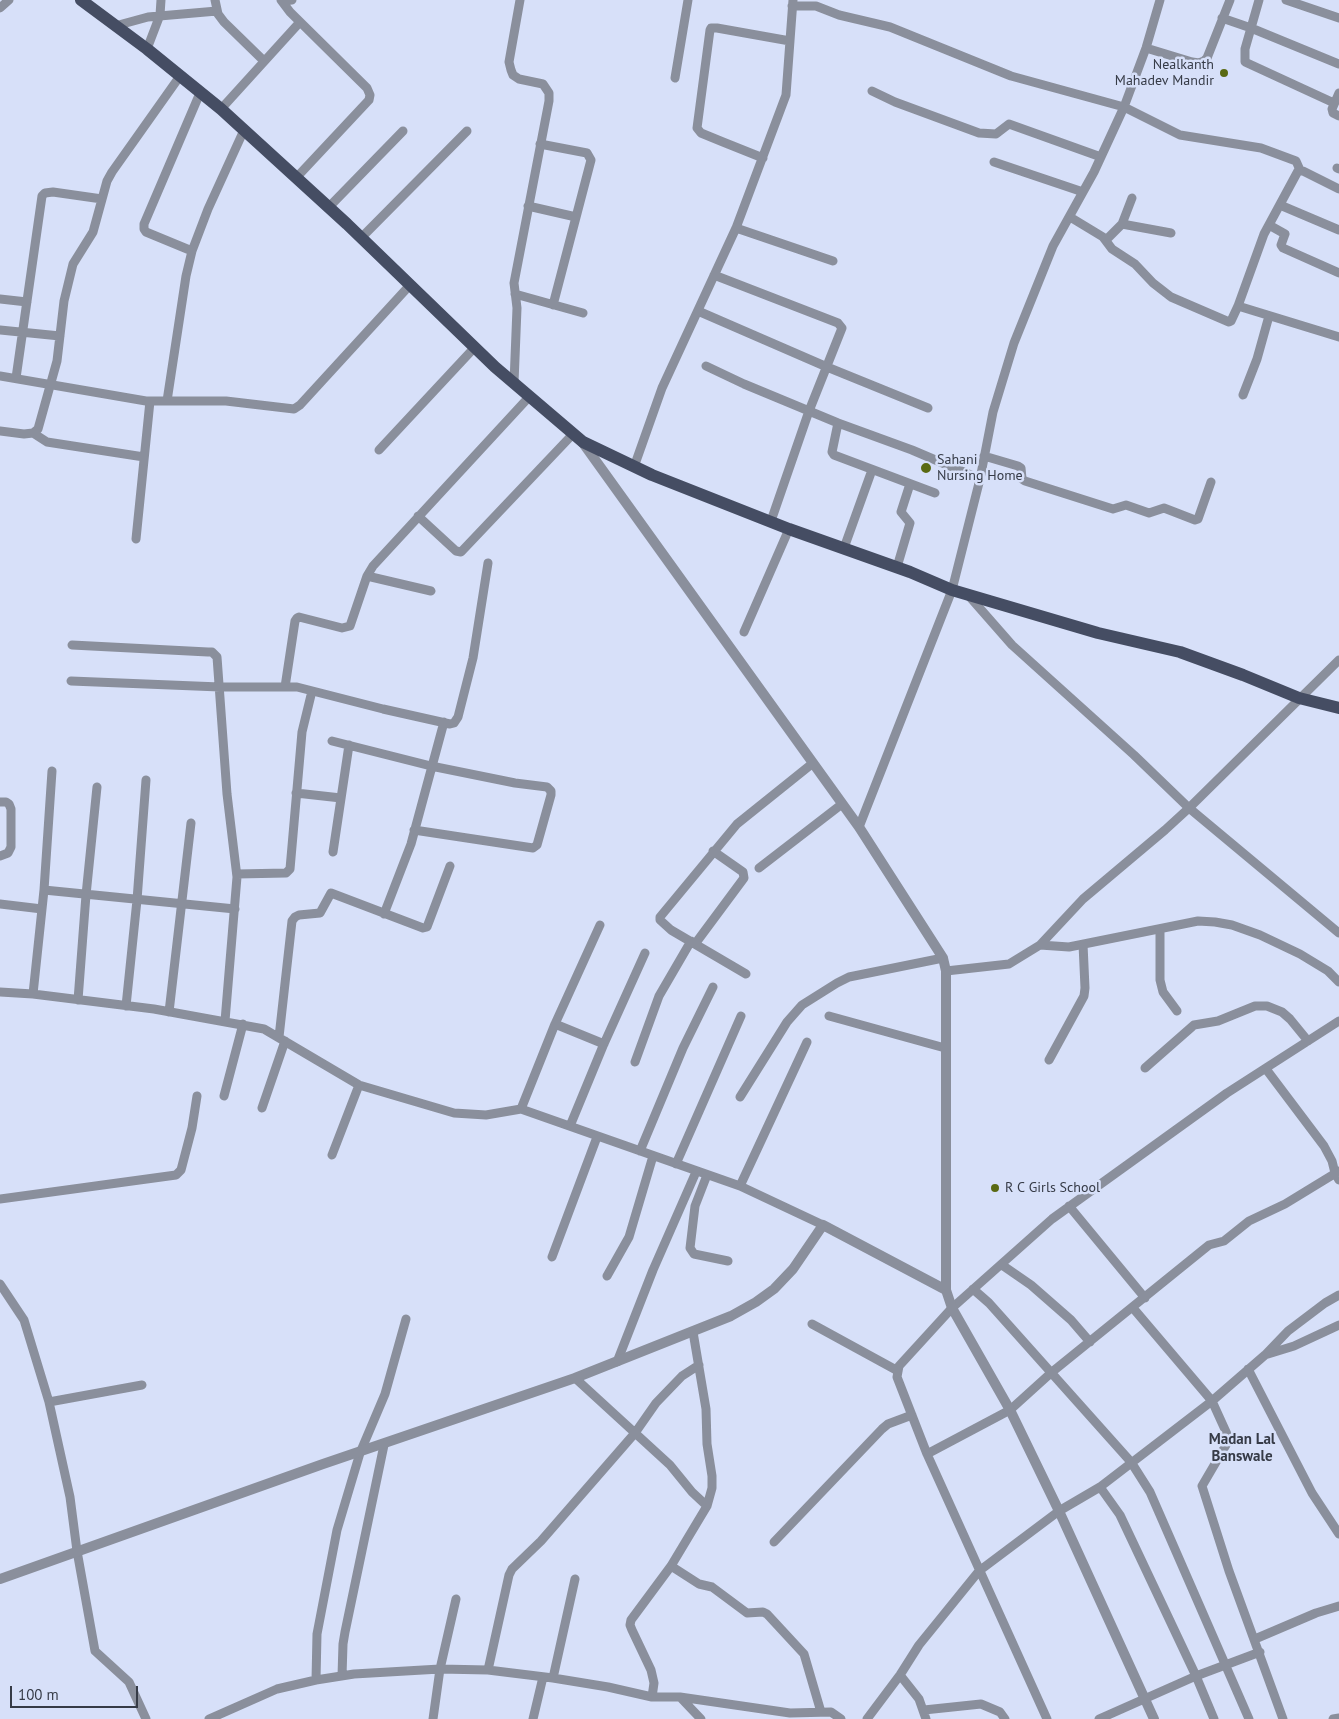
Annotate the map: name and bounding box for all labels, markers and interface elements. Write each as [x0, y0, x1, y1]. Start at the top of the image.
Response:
place label: Nealkanth Mahadev Mandir [1115, 57, 1214, 90]
marker: Nealkanth Mahadev Mandir [1218, 67, 1230, 79]
place label: Sahani Nursing Home [937, 452, 1023, 484]
marker: Sahani Nursing Home [919, 461, 933, 475]
place label: R C Girls School [1005, 1180, 1100, 1196]
marker: R C Girls School [989, 1182, 1001, 1194]
district label: Madan Lal Banswale [1209, 1431, 1275, 1466]
scale bar [12, 1676, 140, 1708]
text: 100 m [18, 1685, 59, 1704]

